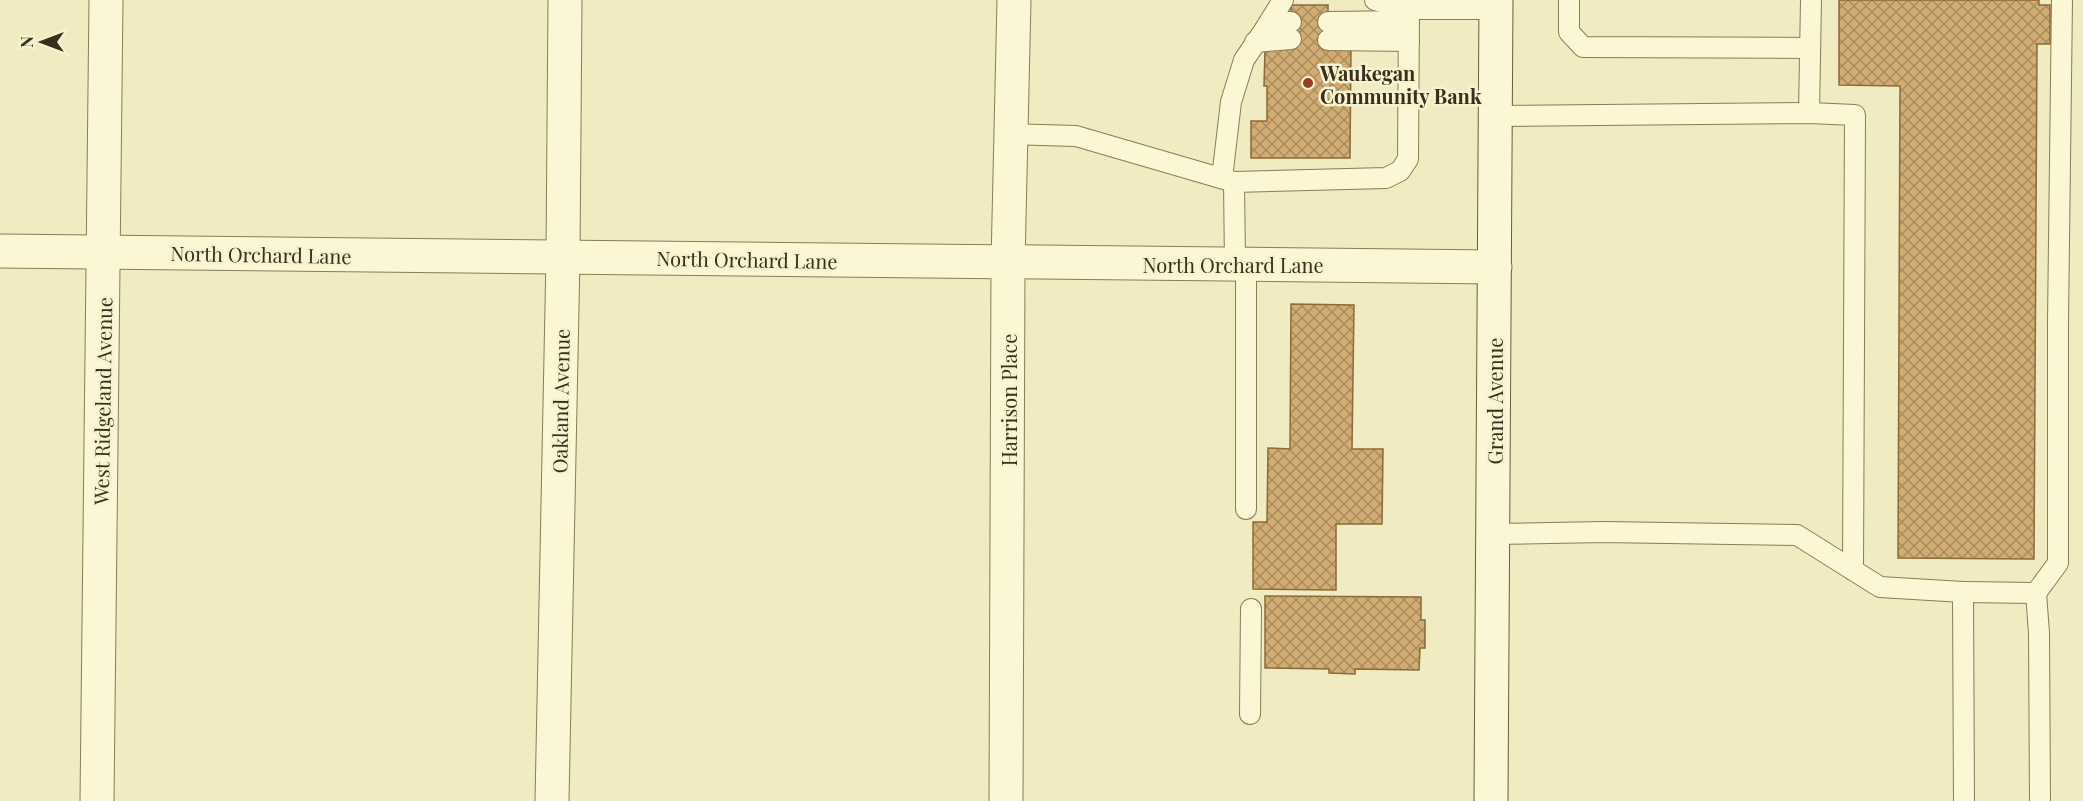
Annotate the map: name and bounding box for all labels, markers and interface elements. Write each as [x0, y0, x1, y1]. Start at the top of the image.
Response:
north arrow [12, 12, 72, 72]
text: N [16, 36, 37, 48]
place label: Waukegan Community Bank [1319, 59, 1482, 109]
marker: Waukegan Community Bank [1301, 76, 1315, 90]
street label: North Orchard Lane [170, 239, 352, 269]
street label: North Orchard Lane [656, 244, 838, 274]
street label: North Orchard Lane [1142, 251, 1324, 278]
street label: West Ridgeland Avenue [87, 297, 117, 506]
street label: Oakland Avenue [545, 328, 575, 474]
street label: Harrison Place [995, 334, 1022, 466]
street label: Grand Avenue [1481, 338, 1508, 464]

